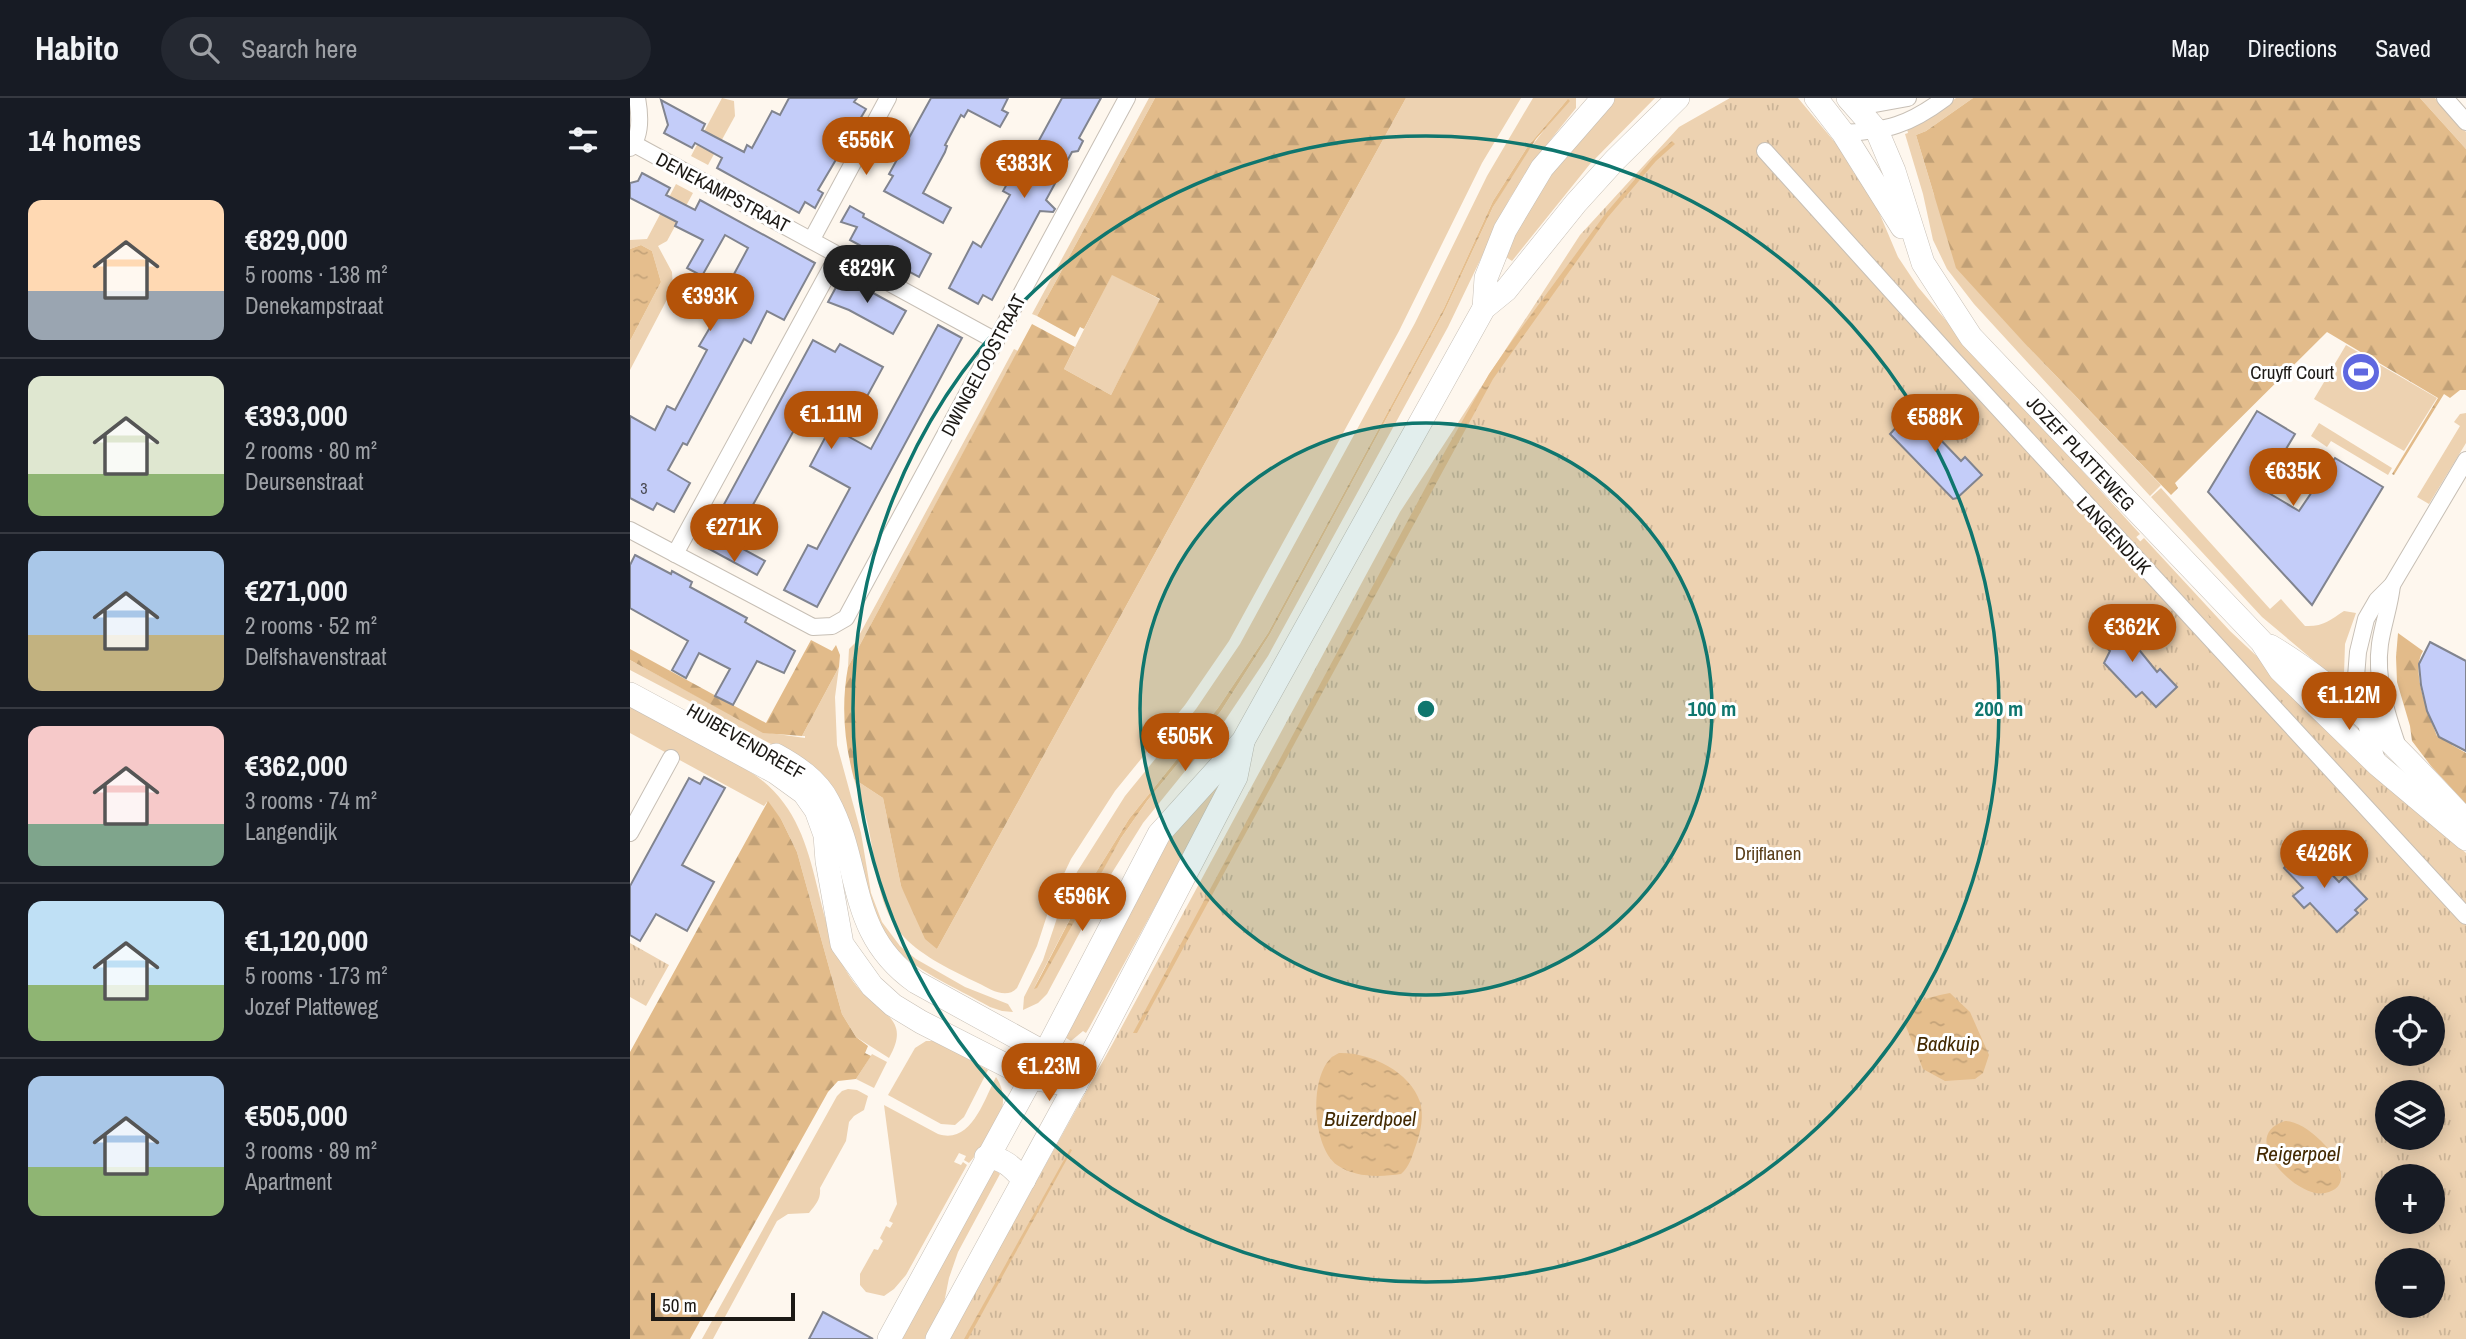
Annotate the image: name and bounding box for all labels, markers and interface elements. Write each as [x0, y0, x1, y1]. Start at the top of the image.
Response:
search box [161, 17, 651, 80]
text: Habito [35, 26, 119, 70]
icon: search [185, 29, 223, 67]
text: Search here [241, 31, 357, 66]
text: Map [2171, 32, 2209, 64]
text: Directions [2247, 32, 2337, 64]
text: Saved [2375, 32, 2431, 64]
pin: €556K [817, 118, 915, 177]
text: 14 homes [28, 120, 142, 160]
icon: filters [564, 121, 602, 159]
text: €556K [838, 124, 894, 155]
pin: €383K [975, 140, 1073, 200]
street label: DENEKAMPSTRAAT [652, 146, 795, 238]
text: €383K [996, 147, 1052, 178]
text: €829,000 [245, 219, 348, 259]
icon: home [84, 228, 168, 312]
pin: €829K [818, 246, 916, 305]
text: €829K [839, 252, 895, 283]
text: 5 rooms · 138 m² [245, 259, 388, 290]
pin: €393K [661, 274, 759, 333]
text: €393K [682, 280, 738, 311]
street label: DWINGELOOSTRAAT [935, 289, 1032, 441]
text: Denekampstraat [245, 290, 383, 321]
sports icon: Cruyff Court [2340, 351, 2382, 393]
place label: Cruyff Court [2250, 359, 2335, 385]
street label: JOZEF PLATTEWEG [2021, 390, 2141, 516]
pin: €1.11M [774, 392, 888, 451]
pin: €588K [1886, 394, 1984, 454]
text: €393,000 [245, 395, 348, 435]
text: €1.11M [800, 398, 862, 429]
text: €588K [1907, 401, 1963, 432]
icon: home [84, 404, 168, 488]
text: 2 rooms · 80 m² [245, 435, 377, 466]
pin: €635K [2244, 448, 2342, 508]
text: €635K [2265, 455, 2321, 486]
text: Deursenstraat [245, 466, 363, 497]
house number: 3 [640, 477, 648, 499]
street label: LANGENDIJK [2071, 490, 2157, 580]
pin: €271K [685, 504, 783, 564]
text: €271K [706, 511, 762, 542]
text: €271,000 [245, 570, 348, 610]
icon: home [84, 579, 168, 663]
pin: €362K [2083, 604, 2181, 664]
text: 2 rooms · 52 m² [245, 610, 377, 641]
text: €362K [2104, 611, 2160, 642]
text: Delfshavenstraat [245, 641, 387, 672]
pin: €1.12M [2292, 672, 2406, 732]
text: €1.12M [2318, 679, 2380, 710]
text: 100 m [1688, 694, 1736, 723]
text: 200 m [1975, 694, 2023, 723]
street label: HUIBEVENDREEF [682, 697, 810, 785]
centre of rings [1414, 697, 1438, 721]
pin: €505K [1136, 714, 1234, 773]
text: €505K [1157, 720, 1213, 751]
text: €362,000 [245, 745, 348, 785]
icon: home [84, 754, 168, 838]
text: 3 rooms · 74 m² [245, 785, 377, 816]
text: Langendijk [245, 816, 337, 847]
pin: €426K [2275, 830, 2373, 890]
text: €426K [2296, 837, 2352, 868]
park label: Drijflanen [1735, 840, 1801, 866]
pin: €596K [1033, 874, 1131, 933]
text: €596K [1054, 880, 1110, 911]
text: €1,120,000 [245, 920, 368, 960]
icon: home [84, 929, 168, 1013]
text: 5 rooms · 173 m² [245, 960, 388, 991]
text: Jozef Platteweg [245, 991, 378, 1022]
map controls [2375, 996, 2445, 1318]
button: locate [2375, 996, 2445, 1066]
water label: Badkuip [1916, 1029, 1980, 1058]
pin: €1.23M [992, 1044, 1106, 1103]
text: €1.23M [1018, 1050, 1080, 1081]
button: layers [2375, 1080, 2445, 1150]
text: €505,000 [245, 1095, 348, 1135]
icon: home [84, 1104, 168, 1188]
water label: Buizerdpoel [1324, 1104, 1417, 1133]
text: 3 rooms · 89 m² [245, 1135, 377, 1166]
water label: Reigerpoel [2256, 1139, 2341, 1168]
button: + [2375, 1164, 2445, 1234]
text: Apartment [245, 1166, 332, 1197]
button: − [2375, 1248, 2445, 1318]
scale bar [651, 1290, 794, 1322]
text: 50 m [662, 1292, 697, 1318]

